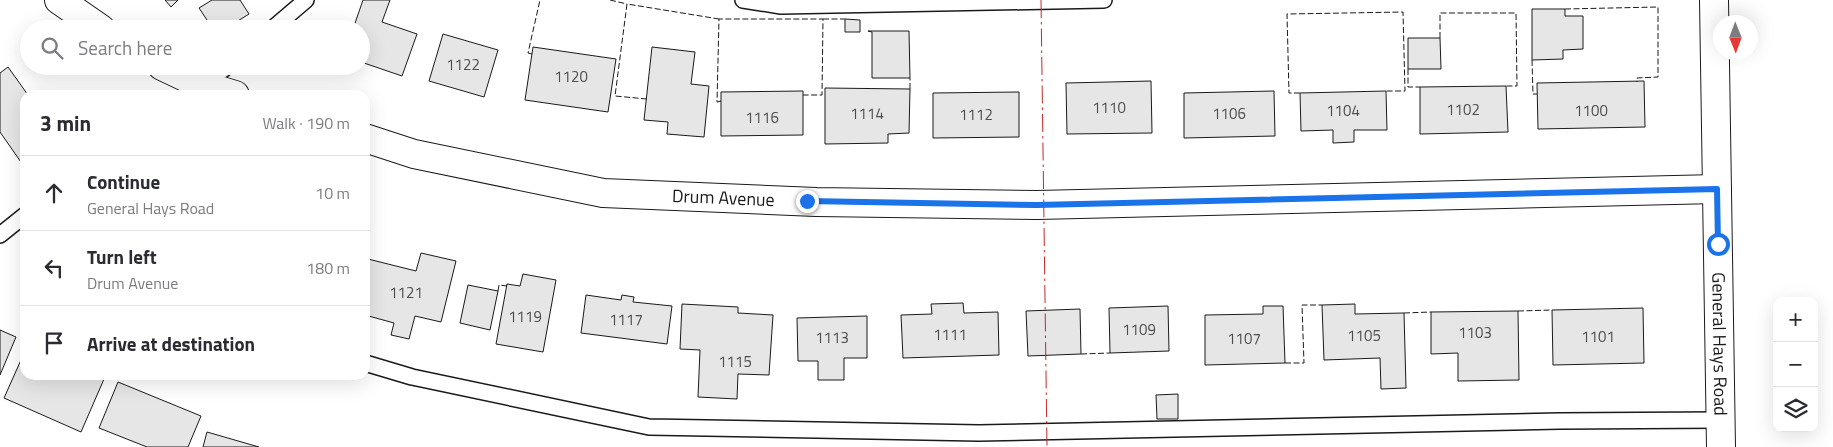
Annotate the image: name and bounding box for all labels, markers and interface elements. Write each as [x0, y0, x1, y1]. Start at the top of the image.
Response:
north arrow [1713, 15, 1758, 60]
search box [20, 20, 370, 75]
text: Search here [78, 33, 172, 62]
icon: search [38, 34, 66, 62]
house number: 1122 [446, 53, 480, 76]
house number: 1120 [554, 65, 588, 88]
house number: 1110 [1092, 96, 1126, 119]
house number: 1102 [1446, 98, 1480, 121]
house number: 1104 [1326, 99, 1360, 122]
house number: 1100 [1574, 99, 1608, 122]
house number: 1114 [850, 102, 884, 125]
house number: 1106 [1212, 102, 1246, 125]
house number: 1112 [959, 103, 993, 126]
house number: 1116 [745, 106, 779, 129]
text: 3 min [40, 107, 91, 139]
text: Walk · 190 m [262, 111, 350, 135]
text: Continue [87, 167, 160, 196]
icon: ahead [40, 179, 68, 207]
text: 10 m [315, 181, 350, 205]
street label: Drum Avenue [671, 182, 775, 213]
route end [796, 190, 819, 213]
text: General Hays Road [87, 196, 214, 220]
route start [1707, 233, 1730, 256]
text: Turn left [87, 242, 157, 271]
icon: left [40, 254, 68, 282]
text: 180 m [306, 256, 350, 280]
text: Drum Avenue [87, 271, 178, 295]
street label: General Hays Road [1705, 272, 1735, 416]
house number: 1121 [389, 281, 423, 304]
map controls [1773, 297, 1818, 432]
button: + [1773, 297, 1818, 342]
house number: 1119 [508, 305, 542, 328]
house number: 1117 [609, 308, 643, 331]
house number: 1109 [1122, 318, 1156, 341]
house number: 1103 [1458, 321, 1492, 344]
house number: 1111 [933, 323, 967, 346]
house number: 1105 [1347, 324, 1381, 347]
house number: 1101 [1581, 325, 1615, 348]
house number: 1113 [815, 326, 849, 349]
house number: 1107 [1227, 327, 1261, 350]
icon: arrive [40, 329, 68, 357]
text: Arrive at destination [87, 329, 255, 358]
button: − [1773, 342, 1818, 387]
house number: 1115 [718, 350, 752, 373]
button: layers [1773, 387, 1818, 432]

